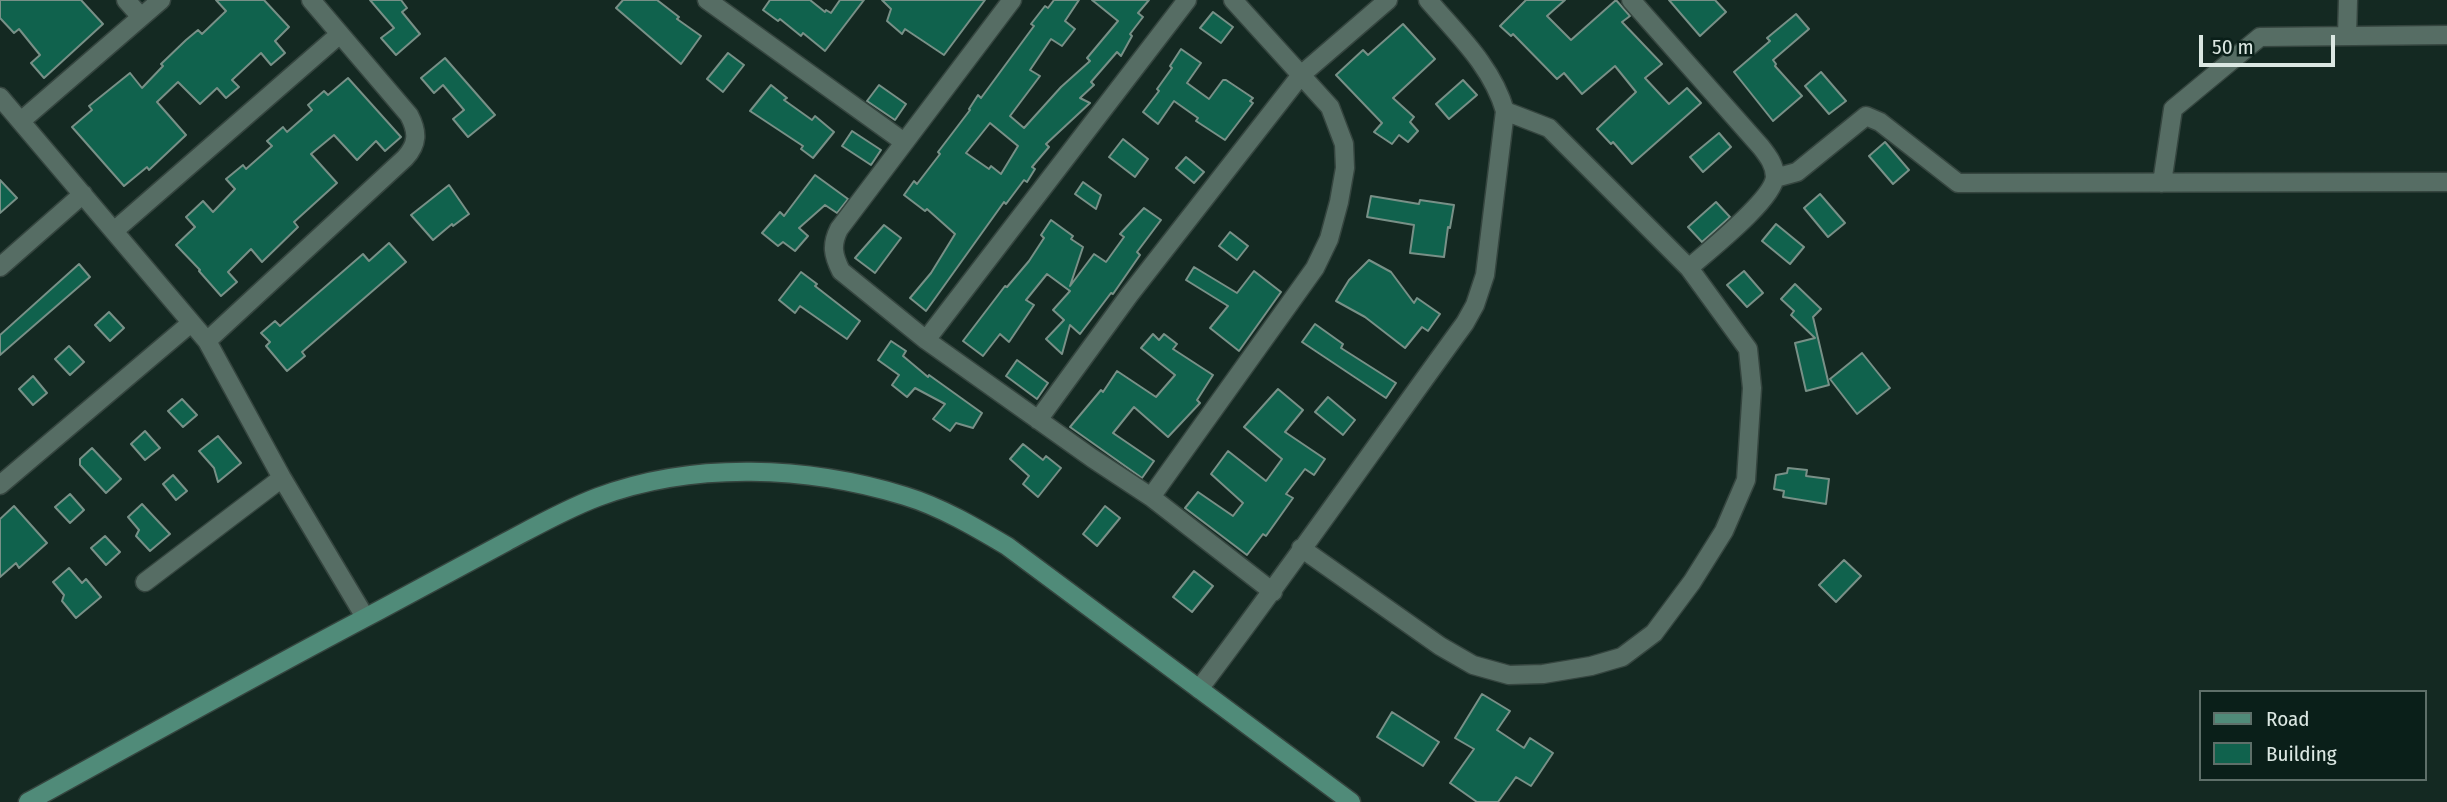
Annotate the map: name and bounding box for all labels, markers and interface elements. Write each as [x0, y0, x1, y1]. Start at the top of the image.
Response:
scale bar [2202, 21, 2338, 65]
text: 50 m [2212, 34, 2254, 60]
legend [2198, 690, 2426, 781]
text: Road [2266, 706, 2310, 732]
text: Building [2266, 741, 2337, 767]

